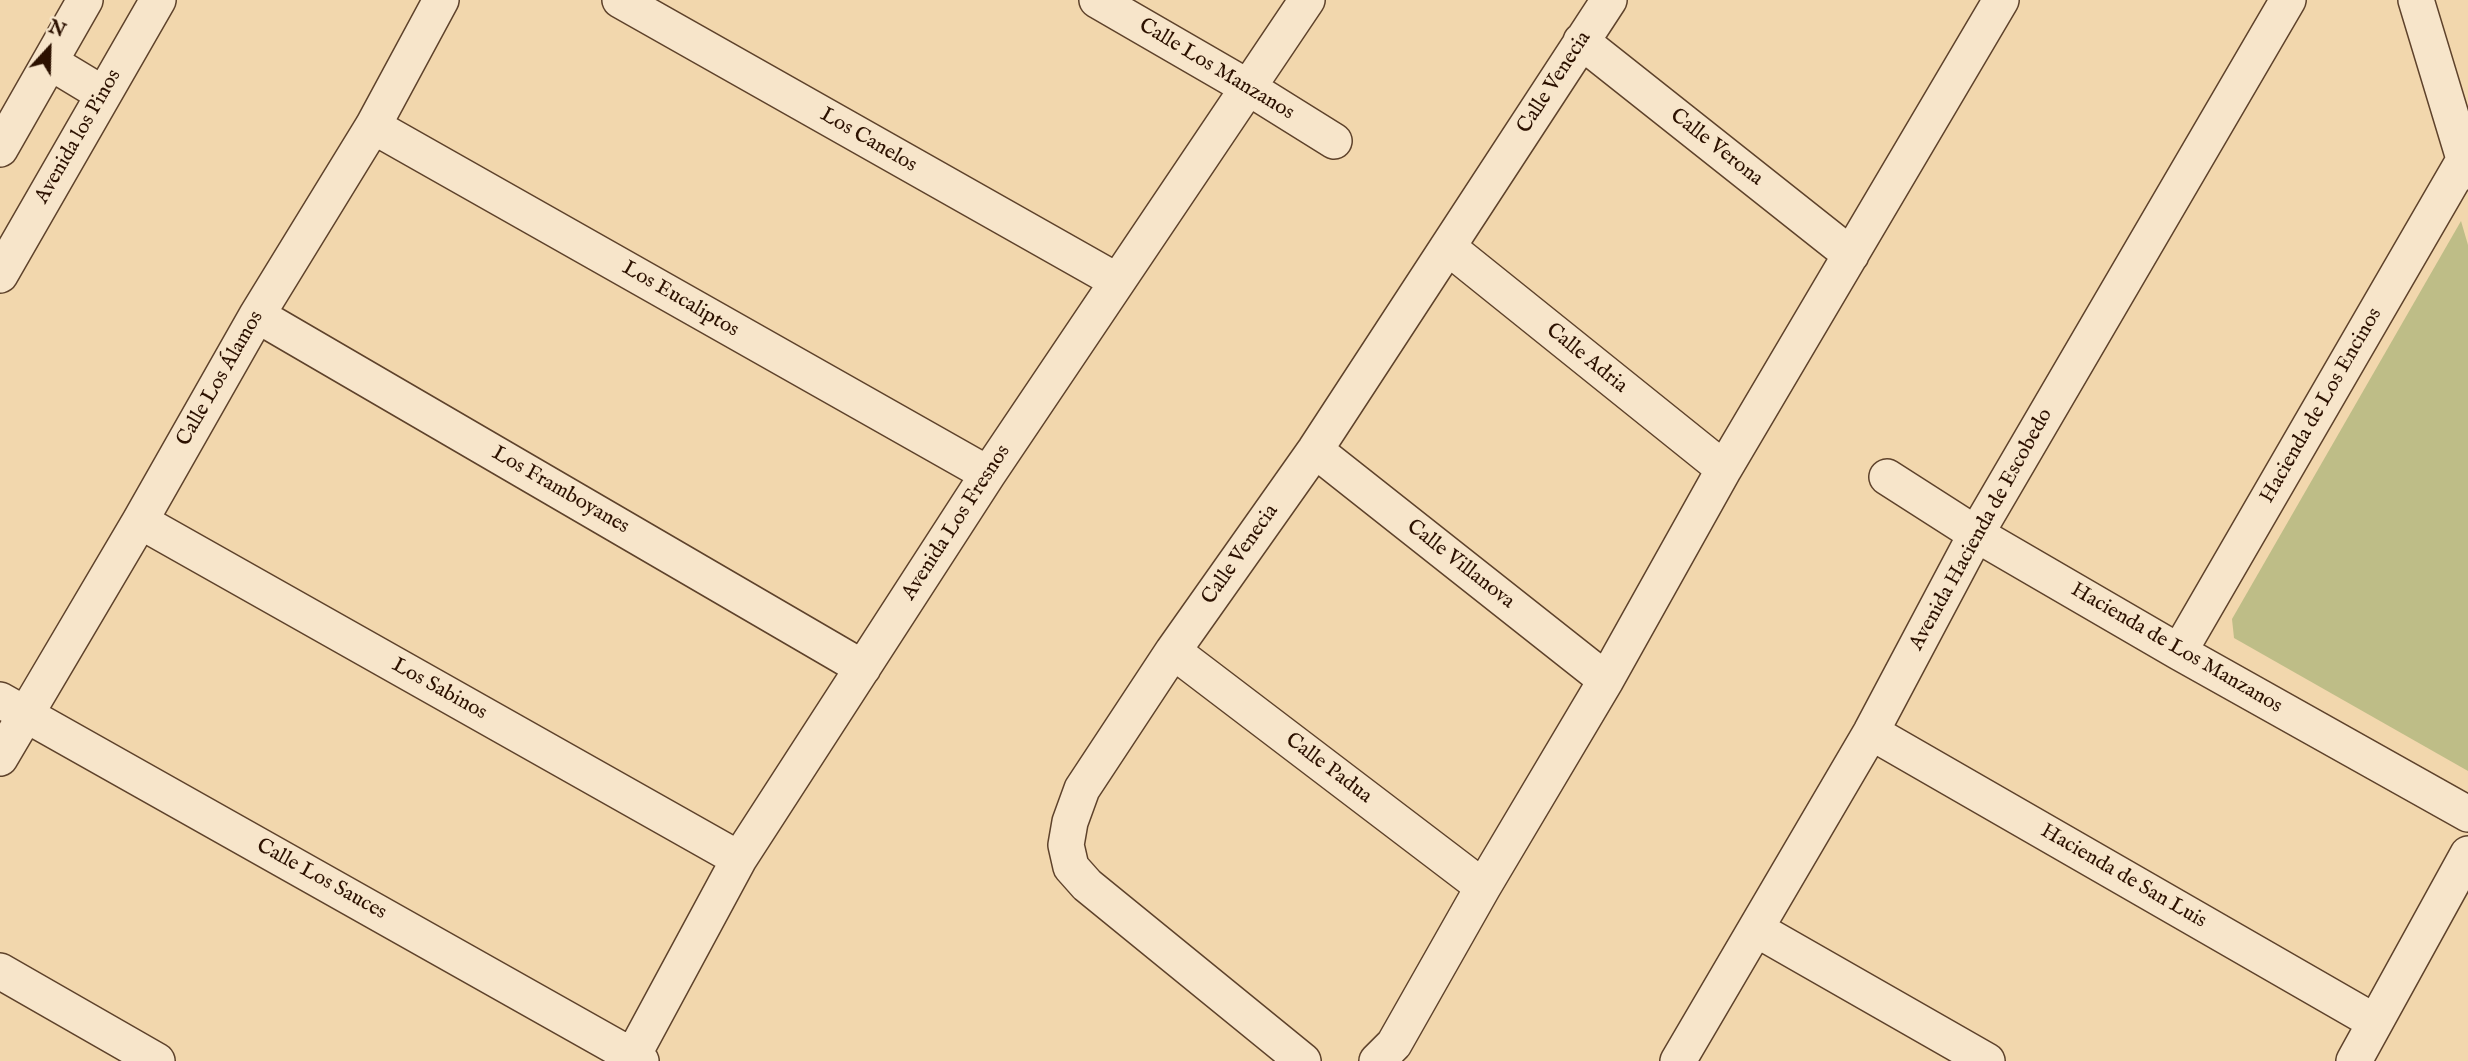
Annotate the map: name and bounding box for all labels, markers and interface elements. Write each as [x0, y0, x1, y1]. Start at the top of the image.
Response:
north arrow [14, 14, 84, 84]
street label: Calle Los Manzanos [1134, 14, 1298, 126]
text: N [45, 15, 69, 44]
street label: Calle Venecia [1513, 27, 1597, 139]
street label: Avenida los Pinos [30, 65, 128, 209]
street label: Los Canelos [815, 103, 921, 179]
street label: Calle Verona [1664, 104, 1768, 192]
street label: Los Eucaliptos [617, 256, 743, 344]
street label: Hacienda de Los Encinos [2256, 304, 2388, 508]
street label: Calle Los Álamos [172, 307, 270, 451]
street label: Calle Adria [1540, 319, 1632, 399]
street label: Avenida Hacienda de Escobedo [1905, 405, 2059, 655]
street label: Avenida Los Fresnos [897, 441, 1017, 605]
street label: Los Framboyanes [487, 442, 633, 540]
street label: Calle Venecia [1197, 500, 1285, 610]
street label: Calle Villanova [1401, 515, 1519, 615]
street label: Hacienda de Los Manzanos [2066, 578, 2286, 720]
street label: Los Sabinos [387, 654, 491, 726]
street label: Calle Padua [1280, 728, 1376, 810]
street label: Hacienda de San Luis [2036, 819, 2210, 935]
street label: Calle Los Sauces [252, 834, 390, 926]

